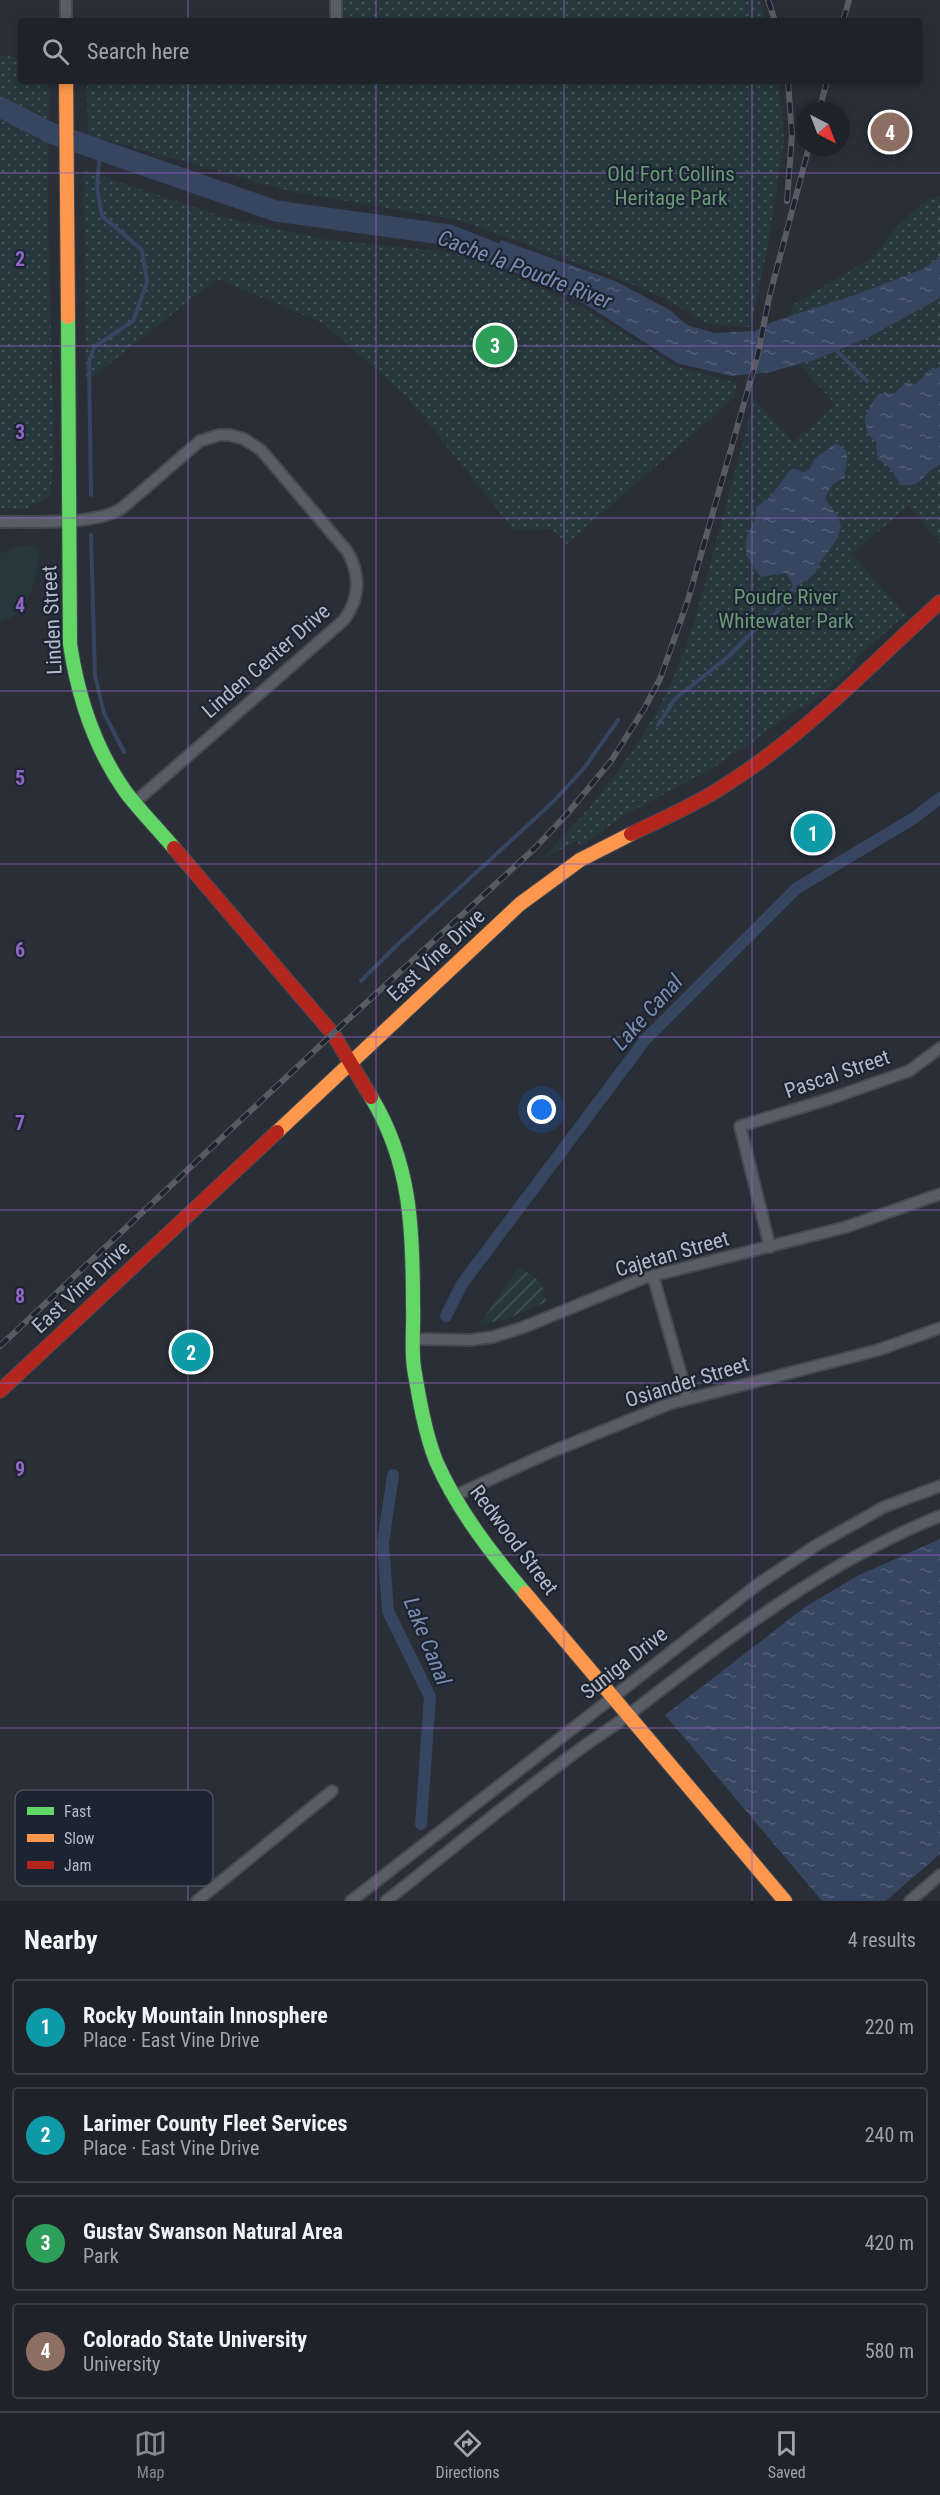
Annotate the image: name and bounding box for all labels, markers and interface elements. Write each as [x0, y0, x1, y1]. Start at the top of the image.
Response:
search box [18, 18, 922, 84]
icon: search [39, 35, 72, 68]
text: Search here [87, 39, 189, 64]
north arrow [796, 102, 850, 156]
pin: 4 [870, 110, 910, 154]
park label: Old Fort Collins Heritage Park [607, 162, 735, 210]
water label: Cache la Poudre River [434, 225, 616, 314]
text: 2 [15, 247, 25, 271]
pin: 3 [476, 322, 514, 368]
text: 3 [15, 420, 25, 444]
street label: Linden Street [37, 565, 67, 675]
park label: Poudre River Whitewater Park [718, 585, 854, 633]
text: 4 [15, 593, 25, 617]
street label: Linden Center Drive [197, 599, 335, 723]
text: 5 [15, 766, 25, 790]
pin: 1 [794, 810, 832, 856]
street label: East Vine Drive [382, 904, 490, 1006]
text: 6 [15, 938, 25, 962]
water label: Lake Canal [607, 969, 688, 1055]
street label: Pascal Street [781, 1045, 893, 1103]
your location [527, 1095, 556, 1124]
text: 7 [15, 1111, 25, 1135]
street label: Cajetan Street [612, 1226, 732, 1282]
street label: East Vine Drive [27, 1236, 135, 1338]
text: 8 [15, 1284, 25, 1308]
pin: 2 [172, 1330, 210, 1374]
street label: Osiander Street [622, 1352, 752, 1412]
text: 9 [15, 1457, 25, 1481]
street label: Redwood Street [465, 1481, 563, 1599]
water label: Lake Canal [399, 1594, 457, 1690]
street label: Suniga Drive [576, 1622, 672, 1704]
legend [15, 1790, 213, 1886]
text: Fast [64, 1802, 91, 1821]
text: Slow [64, 1829, 94, 1848]
text: Jam [64, 1856, 91, 1875]
text: Nearby [24, 1925, 98, 1955]
text: 4 results [848, 1928, 916, 1952]
text: Rocky Mountain Innosphere [83, 2003, 328, 2028]
text: 1 [40, 2015, 51, 2039]
text: 220 m [865, 2015, 914, 2039]
text: Place · East Vine Drive [83, 2028, 259, 2052]
text: Larimer County Fleet Services [83, 2111, 347, 2136]
text: 2 [40, 2123, 51, 2147]
text: 240 m [865, 2123, 914, 2147]
text: Place · East Vine Drive [83, 2136, 259, 2160]
text: Gustav Swanson Natural Area [83, 2219, 343, 2244]
text: 3 [40, 2231, 51, 2255]
text: 420 m [865, 2231, 914, 2255]
text: Park [83, 2244, 119, 2268]
text: Colorado State University [83, 2327, 307, 2352]
text: 4 [40, 2339, 51, 2363]
text: 580 m [865, 2339, 914, 2363]
text: University [83, 2352, 160, 2376]
tab: Map [134, 2427, 167, 2482]
tab: Directions [436, 2427, 499, 2482]
tab: Saved [768, 2427, 806, 2482]

